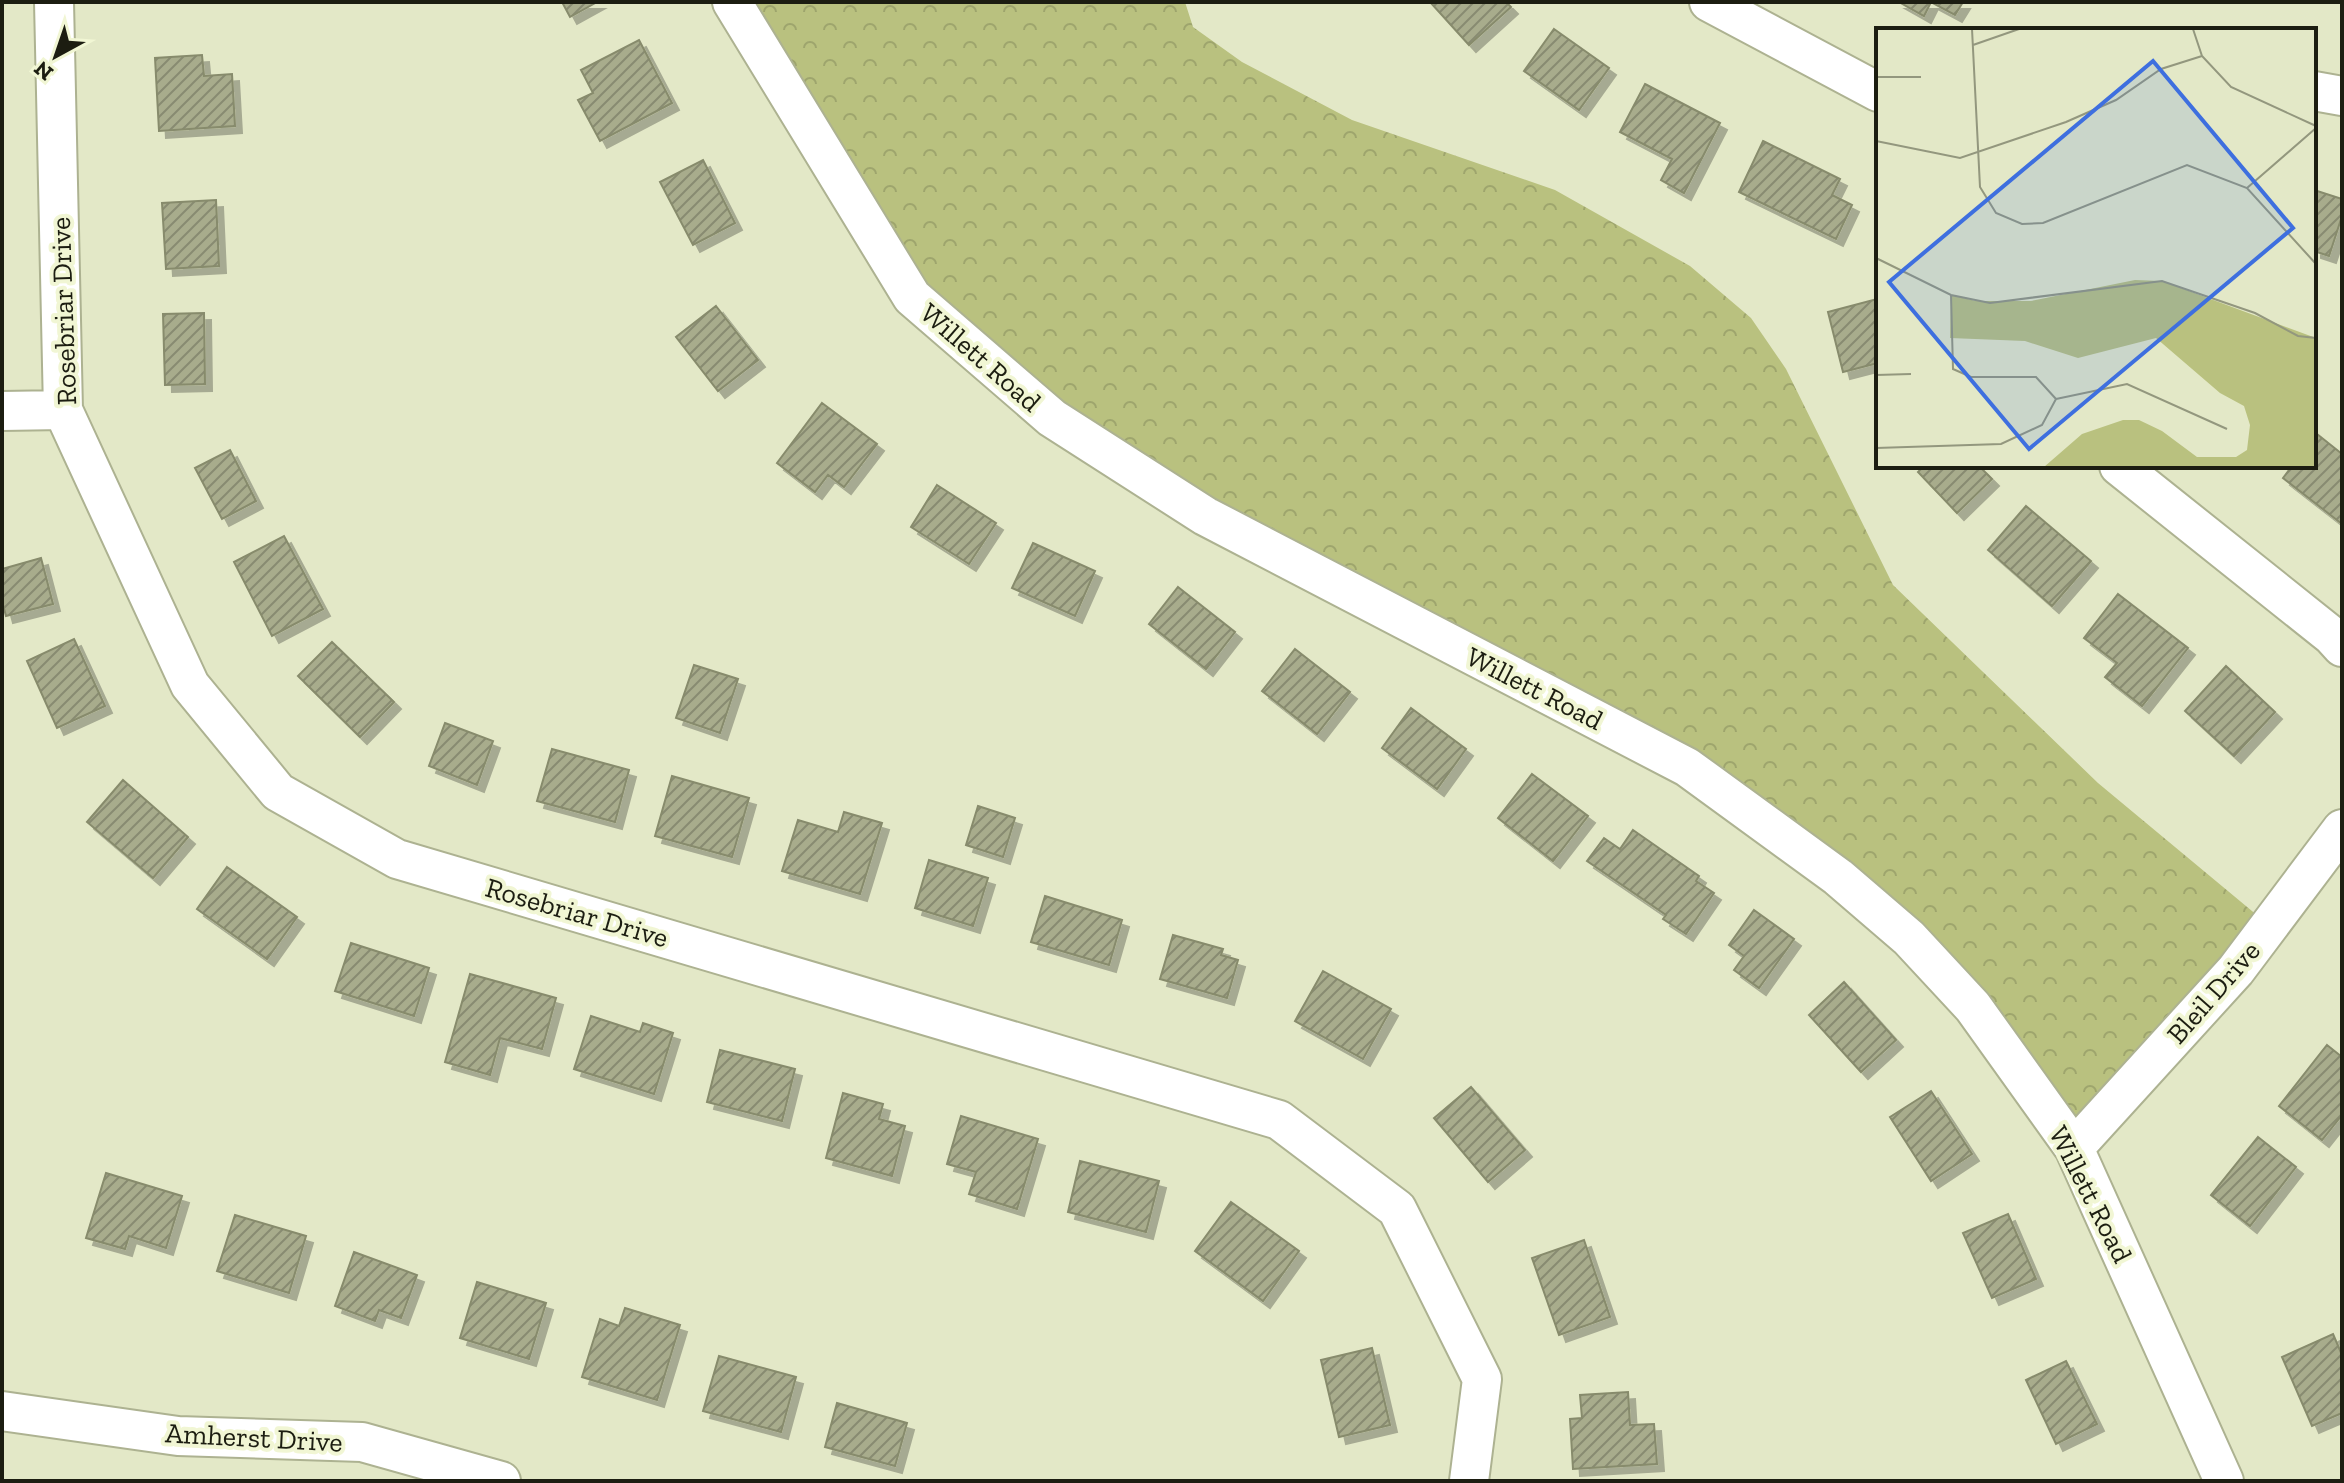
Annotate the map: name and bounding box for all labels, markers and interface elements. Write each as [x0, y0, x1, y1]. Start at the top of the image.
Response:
north arrow [16, 16, 96, 96]
inset map [1876, 28, 2316, 468]
text: N [28, 55, 59, 87]
street label: Rosebriar Drive [44, 216, 83, 406]
street label: Willett Road [914, 296, 1048, 419]
street label: Willett Road [1461, 640, 1609, 737]
street label: Rosebriar Drive [482, 871, 672, 954]
street label: Bleil Drive [2160, 934, 2267, 1050]
street label: Willett Road [2042, 1120, 2139, 1268]
street label: Amherst Drive [164, 1416, 344, 1459]

